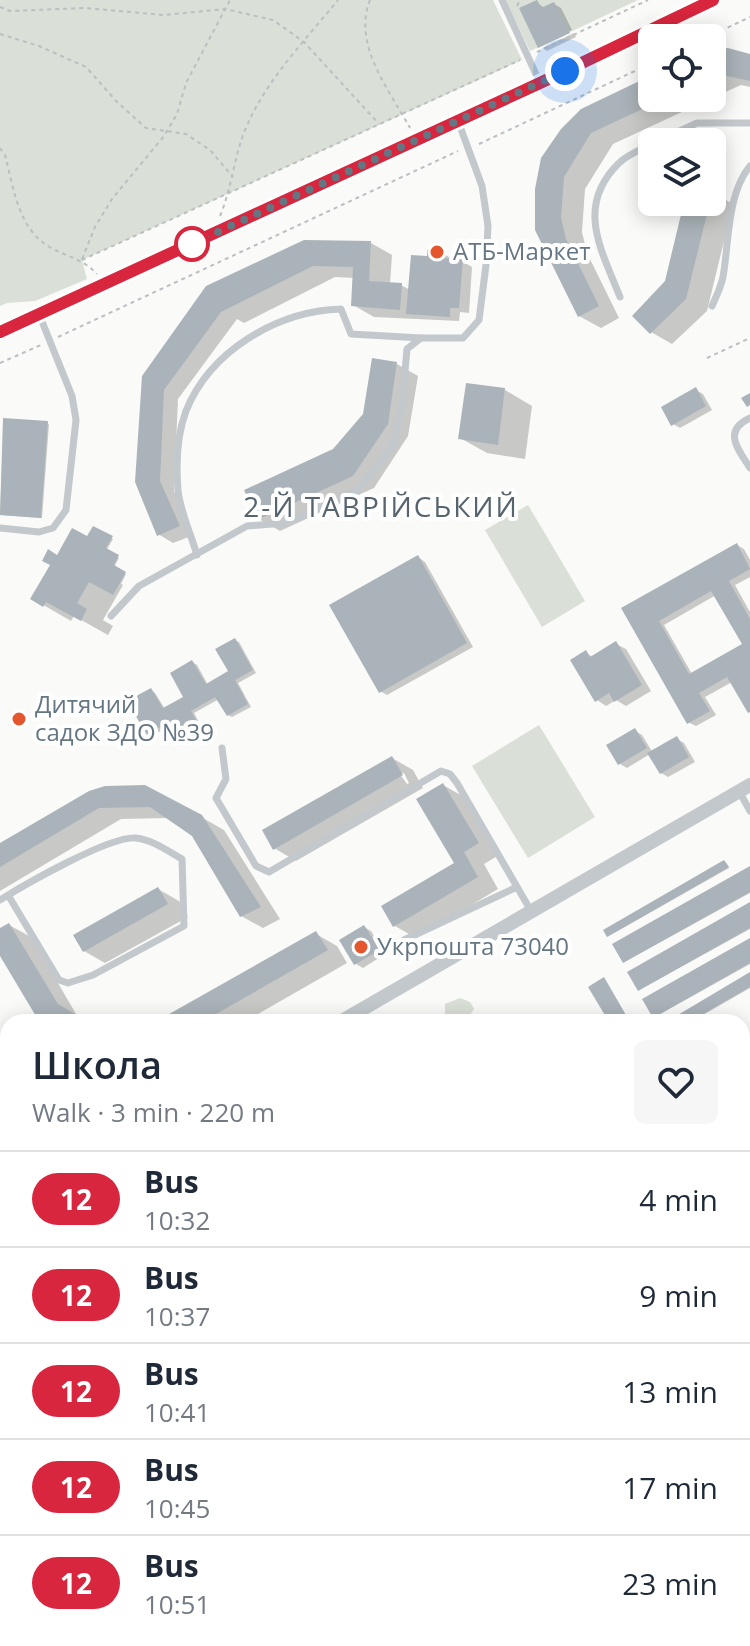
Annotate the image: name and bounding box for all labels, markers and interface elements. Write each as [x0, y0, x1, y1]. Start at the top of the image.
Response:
map controls [638, 24, 726, 216]
button: locate [638, 24, 726, 112]
your location [545, 51, 585, 91]
button: layers [638, 128, 726, 216]
unlabelled marker [175, 227, 209, 261]
place label: АТБ-Маркет [453, 234, 591, 267]
marker: АТБ-Маркет [428, 243, 446, 261]
district label: 2-Й ТАВРІЙСЬКИЙ [243, 487, 519, 525]
place label: Дитячий садок ЗДО №39 [35, 687, 214, 748]
marker: Дитячий садок ЗДО №39 [10, 710, 28, 728]
place label: Укрпошта 73040 [377, 929, 569, 962]
marker: Укрпошта 73040 [352, 938, 370, 956]
text: Школа [32, 1038, 162, 1090]
button: heart [634, 1040, 718, 1124]
text: Walk · 3 min · 220 m [32, 1094, 275, 1130]
text: Bus [144, 1161, 199, 1202]
text: 4 min [639, 1179, 718, 1220]
text: 12 [60, 1180, 92, 1218]
text: 10:32 [144, 1202, 210, 1238]
text: Bus [144, 1257, 199, 1298]
text: 9 min [639, 1275, 718, 1316]
text: 12 [60, 1276, 92, 1314]
text: 10:37 [144, 1298, 210, 1334]
text: Bus [144, 1353, 199, 1394]
text: 13 min [622, 1371, 718, 1412]
text: 12 [60, 1372, 92, 1410]
text: 10:41 [144, 1394, 210, 1430]
text: Bus [144, 1449, 199, 1490]
text: 17 min [622, 1467, 718, 1508]
text: 12 [60, 1468, 92, 1506]
text: 10:45 [144, 1490, 210, 1526]
text: Bus [144, 1545, 199, 1586]
text: 23 min [622, 1563, 718, 1604]
text: 12 [60, 1564, 92, 1602]
text: 10:51 [144, 1586, 210, 1622]

